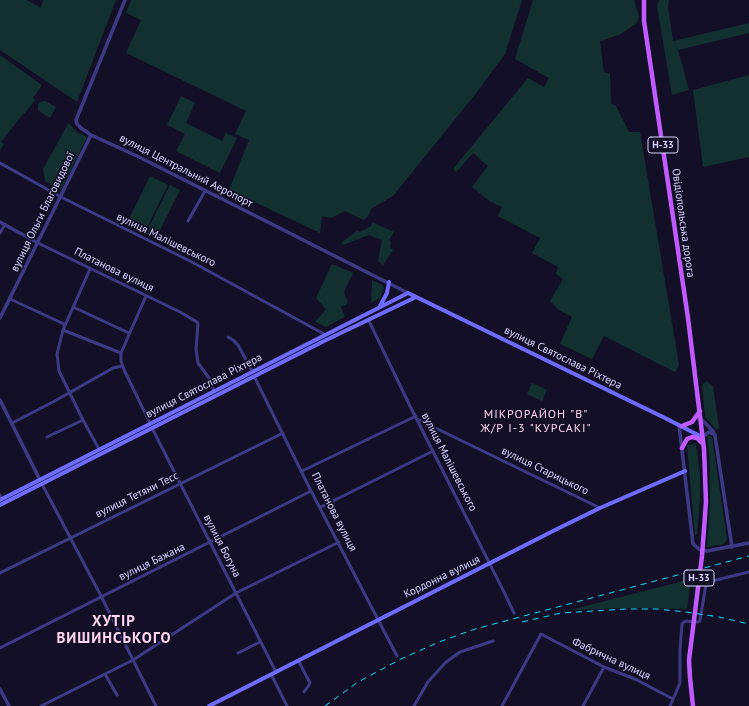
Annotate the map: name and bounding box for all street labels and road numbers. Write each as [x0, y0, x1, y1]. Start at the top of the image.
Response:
street label: вулиця Центральний Аеропорт [117, 132, 255, 210]
road number: Н-33 [648, 137, 678, 153]
street label: вулиця Ольги Благовидової [8, 150, 78, 274]
street label: Овідіопольська дорога [669, 168, 697, 278]
street label: вулиця Малішевського [114, 210, 218, 270]
street label: Платанова вулиця [72, 245, 156, 295]
street label: вулиця Святослава Ріхтера [502, 324, 624, 392]
street label: вулиця Святослава Ріхтера [144, 351, 264, 421]
street label: вулиця Малішевського [418, 410, 480, 514]
street label: вулиця Старицького [499, 444, 591, 498]
street label: вулиця Тетяни Тесс [93, 469, 181, 521]
street label: Платанова вулиця [308, 470, 360, 554]
street label: вулиця Богуна [201, 512, 243, 580]
street label: вулиця Бажана [117, 540, 187, 584]
street label: Кордонна вулиця [402, 553, 482, 601]
road number: Н-33 [684, 570, 714, 586]
street label: Фабрична вулиця [570, 635, 652, 683]

